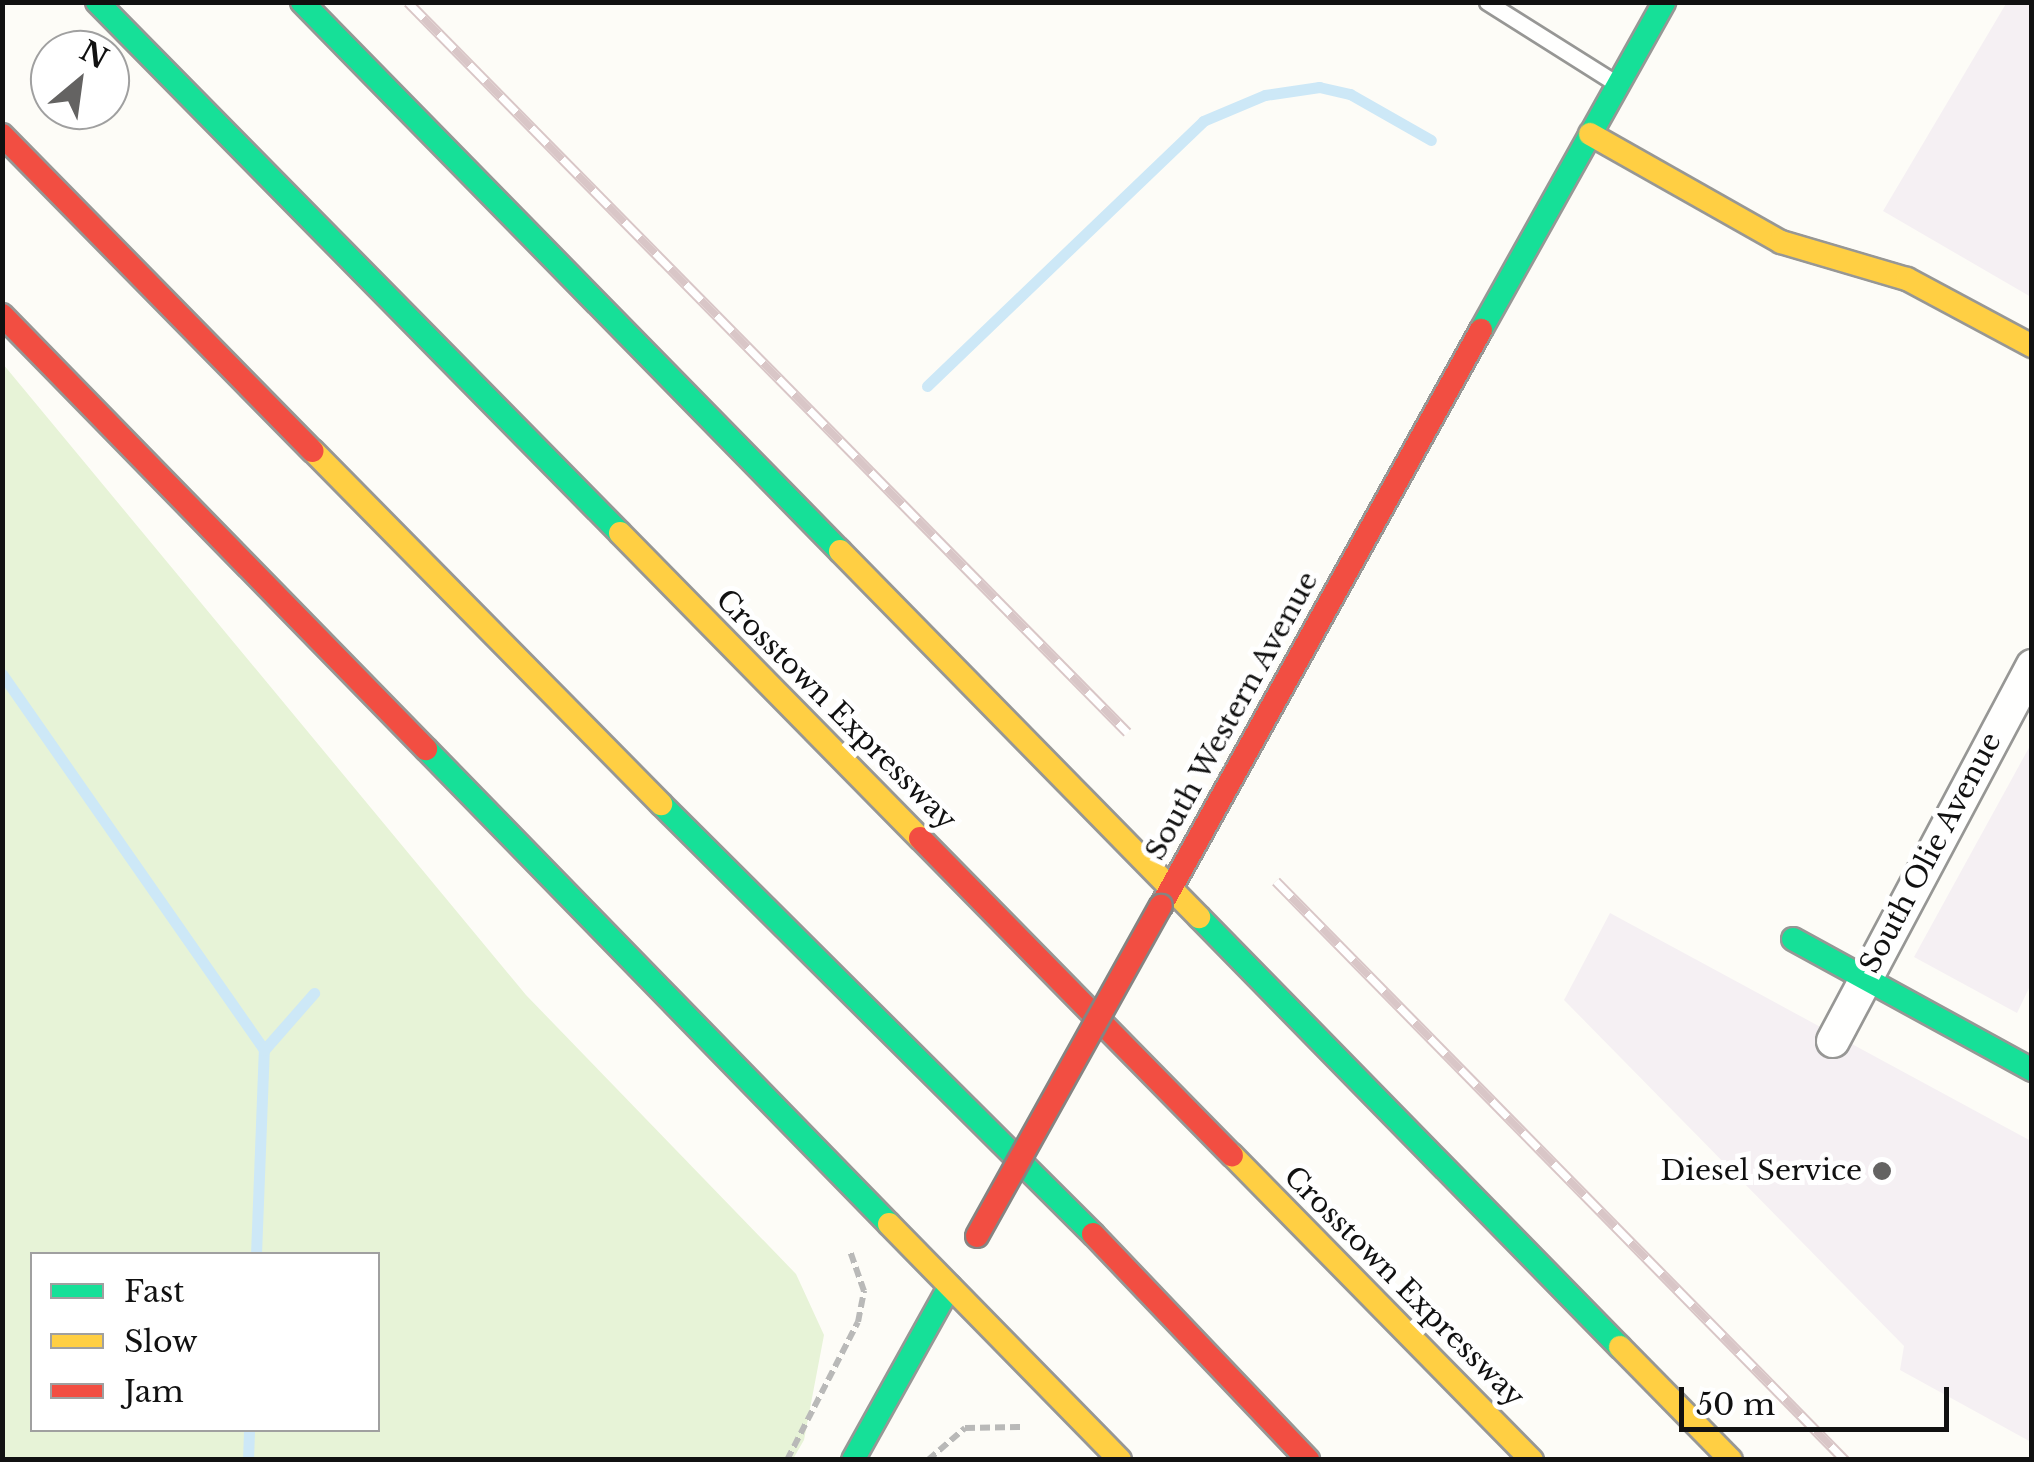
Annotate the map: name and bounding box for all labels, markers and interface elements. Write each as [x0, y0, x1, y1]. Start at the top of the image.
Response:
north arrow [30, 30, 130, 130]
text: N [74, 33, 114, 77]
street label: South Western Avenue [1138, 565, 1326, 867]
street label: Crosstown Expressway [709, 583, 963, 837]
street label: South Olie Avenue [1853, 727, 2009, 979]
place label: Diesel Service [1661, 1154, 1862, 1188]
street label: Crosstown Expressway [1277, 1160, 1531, 1414]
marker: Diesel Service [1871, 1160, 1893, 1182]
legend [30, 1252, 380, 1432]
text: Fast [124, 1273, 185, 1310]
text: Slow [124, 1323, 198, 1360]
scale bar [1684, 1367, 1954, 1429]
text: Jam [124, 1373, 184, 1410]
text: 50 m [1696, 1386, 1775, 1423]

